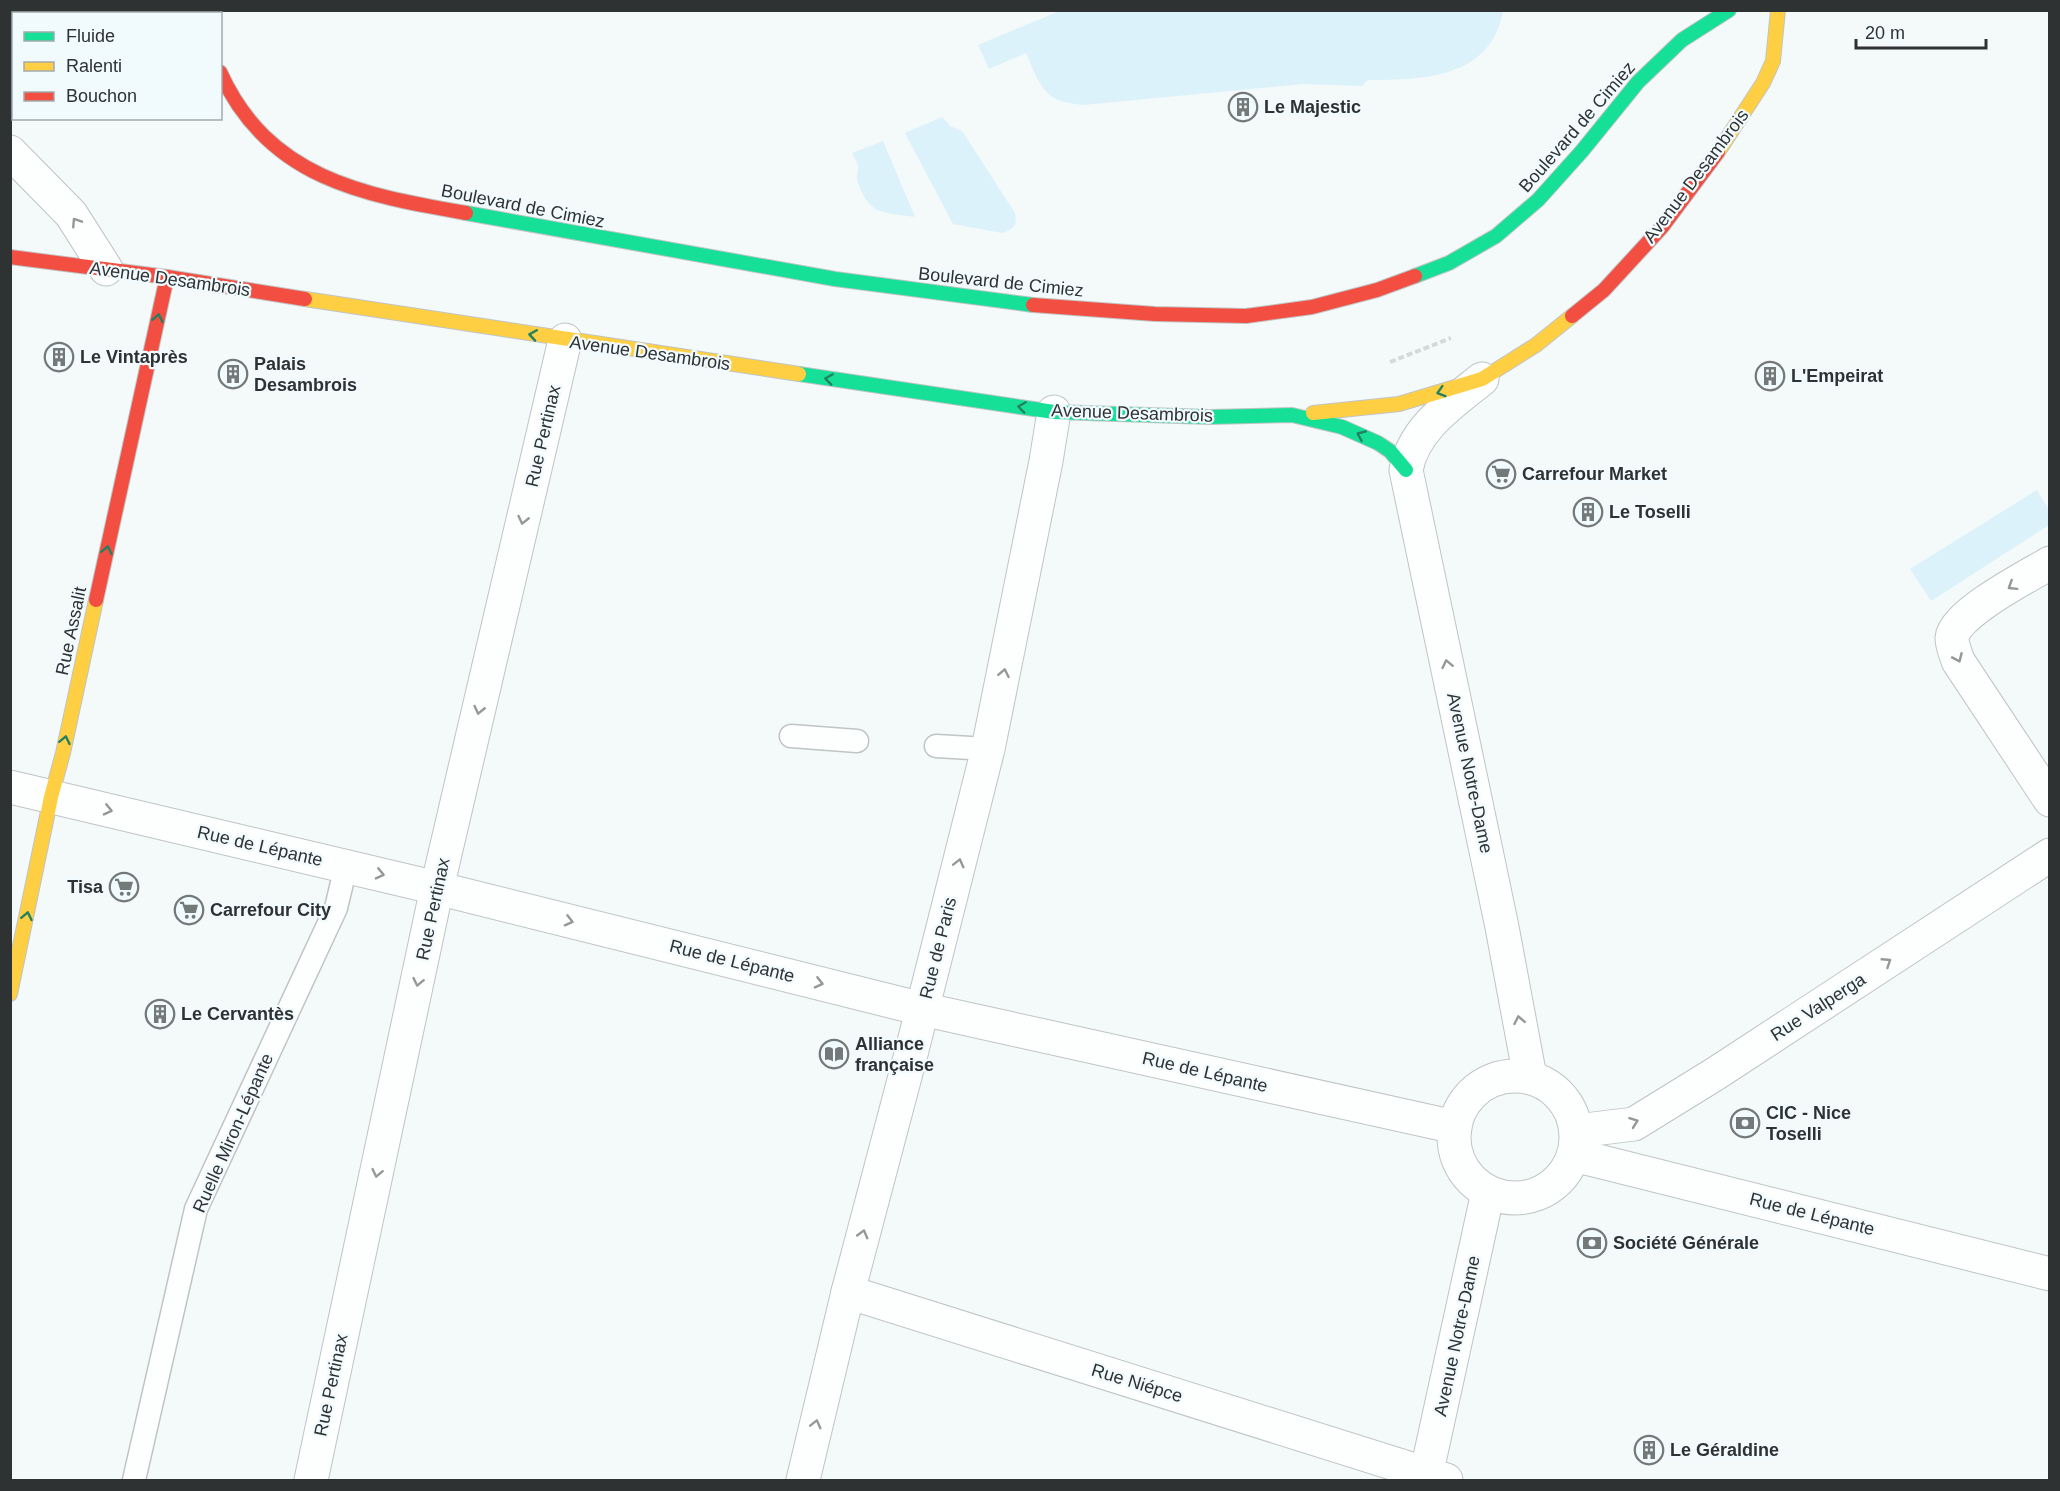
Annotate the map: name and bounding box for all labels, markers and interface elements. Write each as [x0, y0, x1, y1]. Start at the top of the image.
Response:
legend [12, 12, 222, 120]
scale bar [1856, 12, 1986, 50]
text: 20 m [1865, 23, 1905, 43]
text: Fluide [66, 26, 115, 46]
text: Ralenti [66, 56, 122, 76]
street label: Boulevard de Cimiez [1515, 58, 1639, 196]
text: Bouchon [66, 86, 137, 106]
building icon: Le Majestic [1227, 91, 1259, 123]
place label: Le Majestic [1264, 97, 1361, 117]
street label: Avenue Desambrois [1639, 105, 1753, 247]
street label: Boulevard de Cimiez [440, 180, 606, 232]
one-way arrow [72, 218, 83, 229]
street label: Avenue Desambrois [89, 258, 251, 300]
street label: Boulevard de Cimiez [917, 263, 1085, 301]
one-way arrow [151, 313, 164, 323]
one-way arrow [528, 330, 537, 342]
street label: Avenue Desambrois [569, 332, 731, 374]
building icon: Le Vintaprès [43, 341, 75, 373]
place label: Le Vintaprès [80, 347, 188, 367]
place label: Palais Desambrois [254, 354, 357, 395]
building icon: Palais Desambrois [217, 358, 249, 390]
building icon: L'Empeirat [1754, 360, 1786, 392]
place label: L'Empeirat [1791, 366, 1883, 386]
one-way arrow [825, 373, 834, 385]
street label: Rue Pertinax [522, 383, 564, 489]
one-way arrow [1436, 384, 1447, 397]
street label: Avenue Desambrois [1051, 400, 1213, 426]
one-way arrow [1018, 402, 1027, 414]
one-way arrow [1356, 430, 1367, 442]
supermarket icon: Carrefour Market [1485, 458, 1517, 490]
place label: Carrefour Market [1522, 464, 1667, 484]
building icon: Le Toselli [1572, 496, 1604, 528]
place label: Le Toselli [1609, 502, 1691, 522]
one-way arrow [517, 515, 530, 525]
one-way arrow [100, 545, 113, 555]
one-way arrow [2008, 578, 2018, 590]
street label: Rue Assalit [52, 585, 90, 677]
one-way arrow [1951, 651, 1963, 662]
one-way arrow [1441, 659, 1454, 669]
one-way arrow [996, 668, 1009, 678]
street label: Avenue Notre-Dame [1443, 691, 1497, 855]
one-way arrow [473, 705, 486, 715]
one-way arrow [58, 735, 71, 745]
one-way arrow [103, 803, 113, 816]
street label: Rue de Lépante [195, 822, 325, 870]
street label: Rue Pertinax [412, 856, 454, 962]
one-way arrow [952, 858, 965, 868]
one-way arrow [375, 867, 385, 880]
supermarket icon: Tisa [108, 871, 140, 903]
place label: Tisa [67, 877, 104, 897]
supermarket icon: Carrefour City [173, 894, 205, 926]
street label: Rue de Paris [916, 895, 960, 1001]
place label: Carrefour City [210, 900, 331, 920]
one-way arrow [20, 911, 33, 921]
one-way arrow [564, 913, 574, 926]
street label: Rue de Lépante [667, 936, 797, 986]
one-way arrow [1881, 957, 1891, 969]
street label: Rue Valperga [1767, 968, 1870, 1045]
one-way arrow [814, 976, 824, 989]
one-way arrow [412, 977, 425, 987]
building icon: Le Cervantès [144, 998, 176, 1030]
place label: Le Cervantès [181, 1004, 294, 1024]
one-way arrow [1513, 1015, 1526, 1025]
place label: Alliance française [855, 1034, 934, 1075]
library icon: Alliance française [818, 1038, 850, 1070]
street label: Rue de Lépante [1140, 1048, 1270, 1096]
street label: Ruelle Miron-Lépante [189, 1050, 277, 1216]
place label: CIC - Nice Toselli [1766, 1103, 1851, 1144]
bank icon: CIC - Nice Toselli [1729, 1107, 1761, 1139]
one-way arrow [1628, 1116, 1638, 1129]
one-way arrow [371, 1168, 384, 1178]
street label: Rue de Lépante [1747, 1189, 1877, 1239]
bank icon: Société Générale [1576, 1227, 1608, 1259]
one-way arrow [856, 1230, 869, 1240]
place label: Société Générale [1613, 1233, 1759, 1253]
street label: Avenue Notre-Dame [1430, 1254, 1484, 1418]
street label: Rue Pertinax [310, 1332, 352, 1438]
street label: Rue Niépce [1089, 1360, 1185, 1406]
one-way arrow [809, 1419, 822, 1429]
building icon: Le Géraldine [1633, 1434, 1665, 1466]
place label: Le Géraldine [1670, 1440, 1779, 1460]

